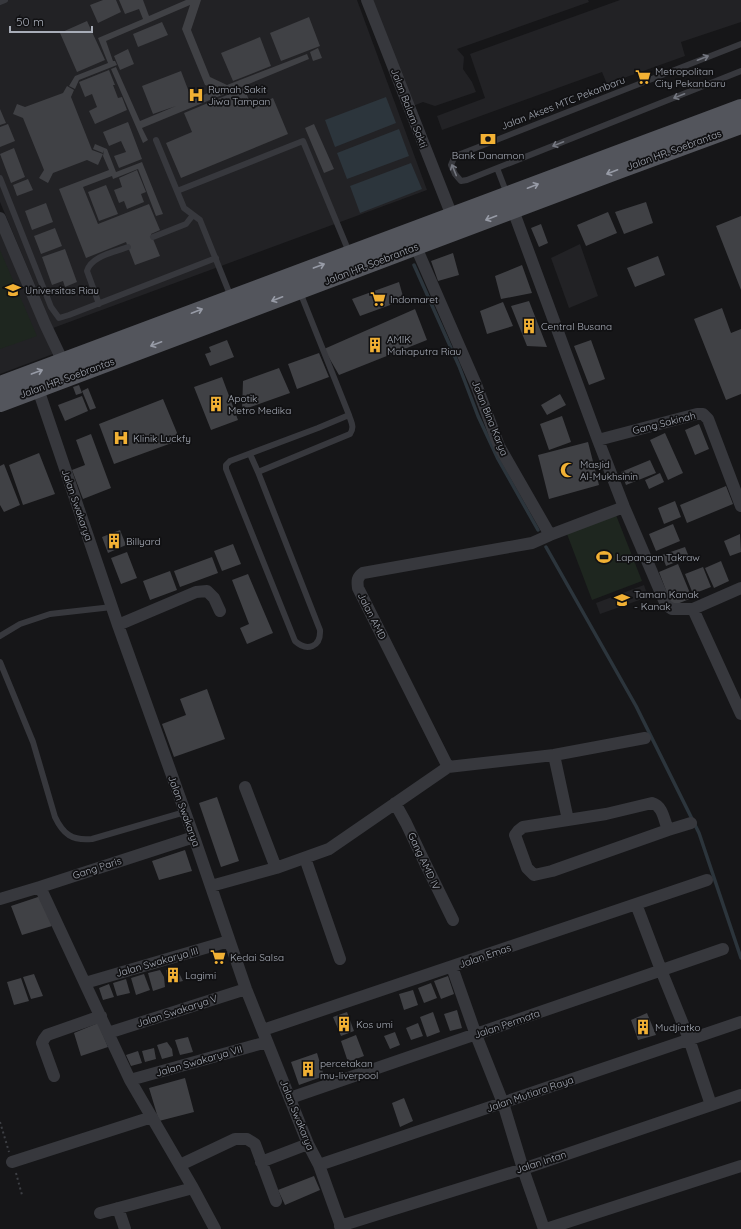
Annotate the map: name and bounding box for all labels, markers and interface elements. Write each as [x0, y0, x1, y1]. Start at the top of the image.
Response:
scale bar [10, 8, 92, 34]
text: 50 m [16, 14, 44, 29]
one-way arrow [697, 54, 709, 62]
place label: Metropolitan City Pekanbaru [655, 65, 726, 90]
street label: Jalan Balam Sakti [388, 66, 430, 150]
supermarket icon: Metropolitan City Pekanbaru [634, 68, 652, 86]
street label: Jalan Akses MTC Pekanbaru [499, 73, 627, 133]
place label: Rumah Sakit Jiwa Tampan [208, 83, 270, 108]
hospital icon: Rumah Sakit Jiwa Tampan [187, 86, 205, 104]
one-way arrow [673, 93, 685, 100]
street label: Jalan HR. Soebrantas [625, 127, 724, 173]
bank icon: Bank Danamon [479, 130, 497, 148]
one-way arrow [552, 140, 564, 148]
place label: Bank Danamon [452, 149, 524, 162]
one-way arrow [450, 165, 458, 177]
one-way arrow [607, 169, 619, 177]
one-way arrow [526, 182, 539, 189]
one-way arrow [485, 215, 497, 223]
street label: Jalan HR. Soebrantas [322, 240, 420, 288]
one-way arrow [313, 261, 325, 269]
school or university icon: Universitas Riau [4, 281, 22, 299]
place label: Universitas Riau [25, 284, 99, 297]
supermarket icon: Indomaret [369, 290, 387, 308]
place label: Indomaret [390, 293, 439, 306]
one-way arrow [272, 295, 284, 303]
one-way arrow [191, 307, 203, 315]
building icon: Central Busana [520, 317, 538, 335]
place label: Central Busana [541, 320, 612, 333]
place label: AMIK Mahaputra Riau [387, 333, 461, 358]
building icon: AMIK Mahaputra Riau [366, 336, 384, 354]
one-way arrow [150, 341, 162, 349]
street label: Jalan HR. Soebrantas [18, 355, 117, 401]
one-way arrow [30, 367, 42, 375]
street label: Jalan Bina Karya [469, 378, 511, 458]
place label: Apotik Metro Medika [228, 392, 291, 417]
building icon: Apotik Metro Medika [207, 395, 225, 413]
street label: Gang Sakinah [631, 409, 697, 437]
hospital icon: Klinik Luckfy [112, 429, 130, 447]
place label: Klinik Luckfy [133, 432, 191, 445]
place label: Masjid Al-Mukhsinin [580, 458, 638, 483]
mosque icon: Masjid Al-Mukhsinin [559, 461, 577, 479]
street label: Jalan Swakarya [59, 467, 95, 543]
building icon: Billyard [105, 532, 123, 550]
place label: Billyard [126, 535, 161, 548]
sports icon: Lapangan Takraw [595, 548, 613, 566]
place label: Lapangan Takraw [616, 551, 700, 564]
place label: Taman Kanak - Kanak [634, 588, 699, 613]
street label: Jalan AMD [355, 591, 389, 641]
school or university icon: Taman Kanak - Kanak [613, 591, 631, 609]
street label: Jalan Swakarya [165, 774, 203, 848]
street label: Gang AMD IV [405, 830, 443, 892]
street label: Gang Paris [71, 854, 123, 882]
street label: Jalan Emas [457, 941, 513, 971]
street label: Jalan Swakarya III [114, 944, 200, 980]
supermarket icon: Kedai Salsa [209, 948, 227, 966]
place label: Kedai Salsa [230, 951, 284, 964]
building icon: Lagimi [164, 966, 182, 984]
place label: Lagimi [185, 969, 216, 982]
street label: Jalan Swakarya V [135, 992, 219, 1030]
street label: Jalan Permata [472, 1007, 542, 1041]
building icon: Kos umi [335, 1015, 353, 1033]
place label: Kos umi [356, 1018, 393, 1031]
building icon: Mudjiatko [634, 1018, 652, 1036]
place label: Mudjiatko [655, 1021, 700, 1034]
street label: Jalan Swakarya VII [154, 1042, 244, 1080]
place label: percetakan mu-liverpool [320, 1057, 378, 1082]
building icon: percetakan mu-liverpool [299, 1060, 317, 1078]
street label: Jalan Mutiara Raya [485, 1073, 575, 1115]
street label: Jalan Swakarya [277, 1078, 317, 1152]
street label: Jalan Intan [514, 1148, 568, 1176]

